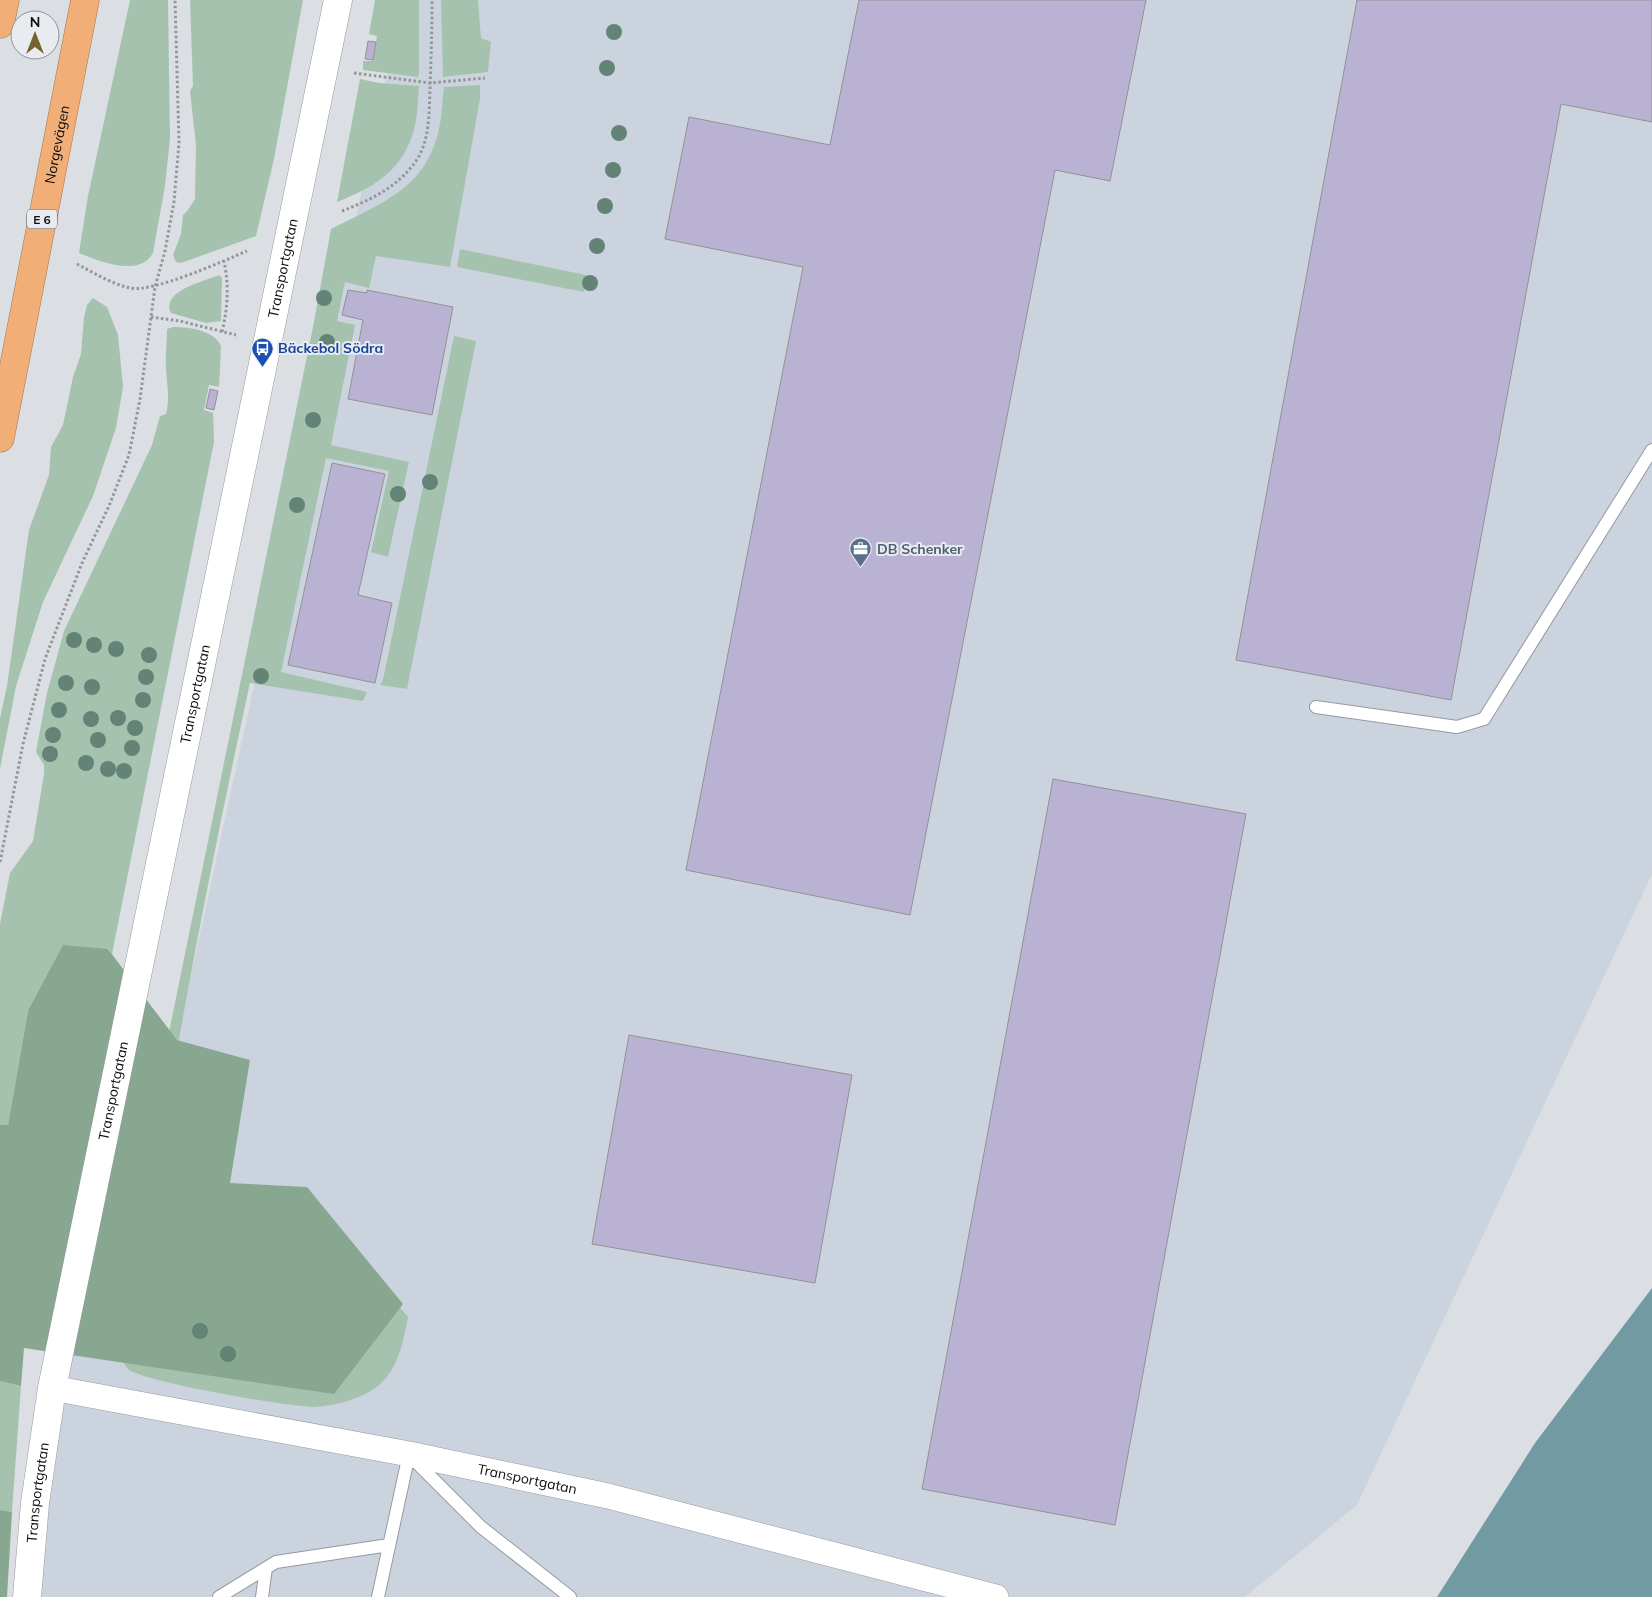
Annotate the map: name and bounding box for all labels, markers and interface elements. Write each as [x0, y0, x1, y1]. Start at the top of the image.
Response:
north arrow [10, 10, 60, 60]
text: N [30, 13, 40, 31]
street label: Norgevägen [41, 104, 73, 185]
road number: E 6 [27, 210, 57, 228]
street label: Transportgatan [264, 217, 302, 319]
bus stop icon: Bäckebol Södra [250, 336, 274, 367]
place label: Bäckebol Södra [278, 339, 383, 357]
office icon: DB Schenker [849, 537, 873, 568]
place label: DB Schenker [877, 540, 963, 558]
street label: Transportgatan [176, 643, 214, 745]
street label: Transportgatan [94, 1040, 132, 1142]
street label: Transportgatan [23, 1441, 53, 1543]
street label: Transportgatan [476, 1460, 579, 1498]

